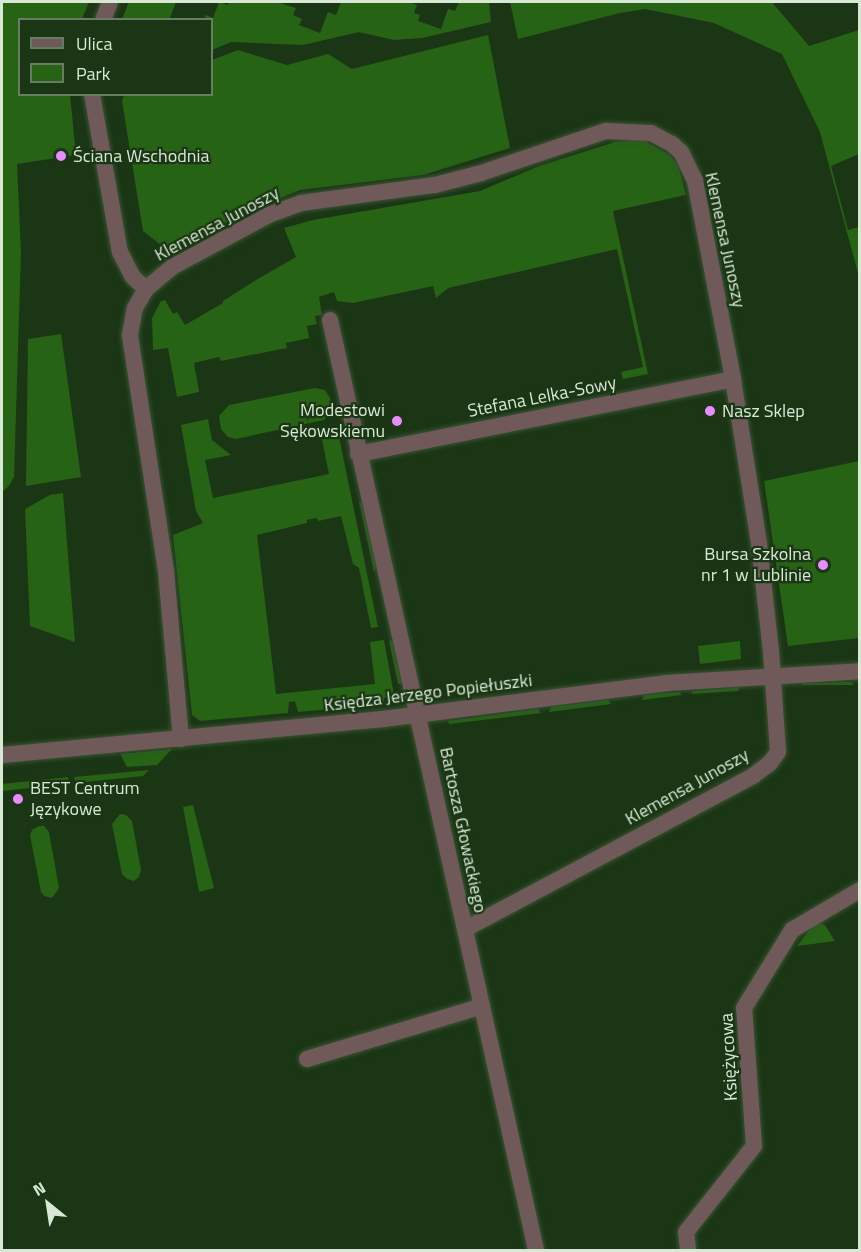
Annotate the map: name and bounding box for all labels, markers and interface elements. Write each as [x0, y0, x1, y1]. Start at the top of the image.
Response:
legend [18, 18, 213, 96]
text: Ulica [76, 30, 113, 57]
text: Park [76, 60, 110, 87]
place label: Ściana Wschodnia [73, 145, 209, 167]
marker: Ściana Wschodnia [54, 149, 68, 163]
street label: Klemensa Junoszy [700, 170, 750, 310]
street label: Klemensa Junoszy [151, 182, 283, 266]
street label: Stefana Lelka-Sowy [466, 372, 618, 422]
place label: Modestowi Sękowskiemu [280, 400, 385, 442]
place label: Nasz Sklep [722, 400, 805, 422]
marker: Nasz Sklep [703, 404, 717, 418]
marker: Modestowi Sękowskiemu [390, 414, 404, 428]
place label: Bursa Szkolna nr 1 w Lublinie [701, 544, 811, 586]
marker: Bursa Szkolna nr 1 w Lublinie [816, 558, 830, 572]
street label: Księdza Jerzego Popiełuszki [323, 670, 533, 716]
street label: Klemensa Junoszy [621, 744, 753, 830]
street label: Bartosza Głowackiego [435, 745, 491, 915]
place label: BEST Centrum Językowe [30, 778, 140, 820]
marker: BEST Centrum Językowe [11, 792, 25, 806]
street label: Księżycowa [716, 1012, 742, 1102]
north arrow [18, 1174, 78, 1234]
text: N [28, 1175, 50, 1202]

